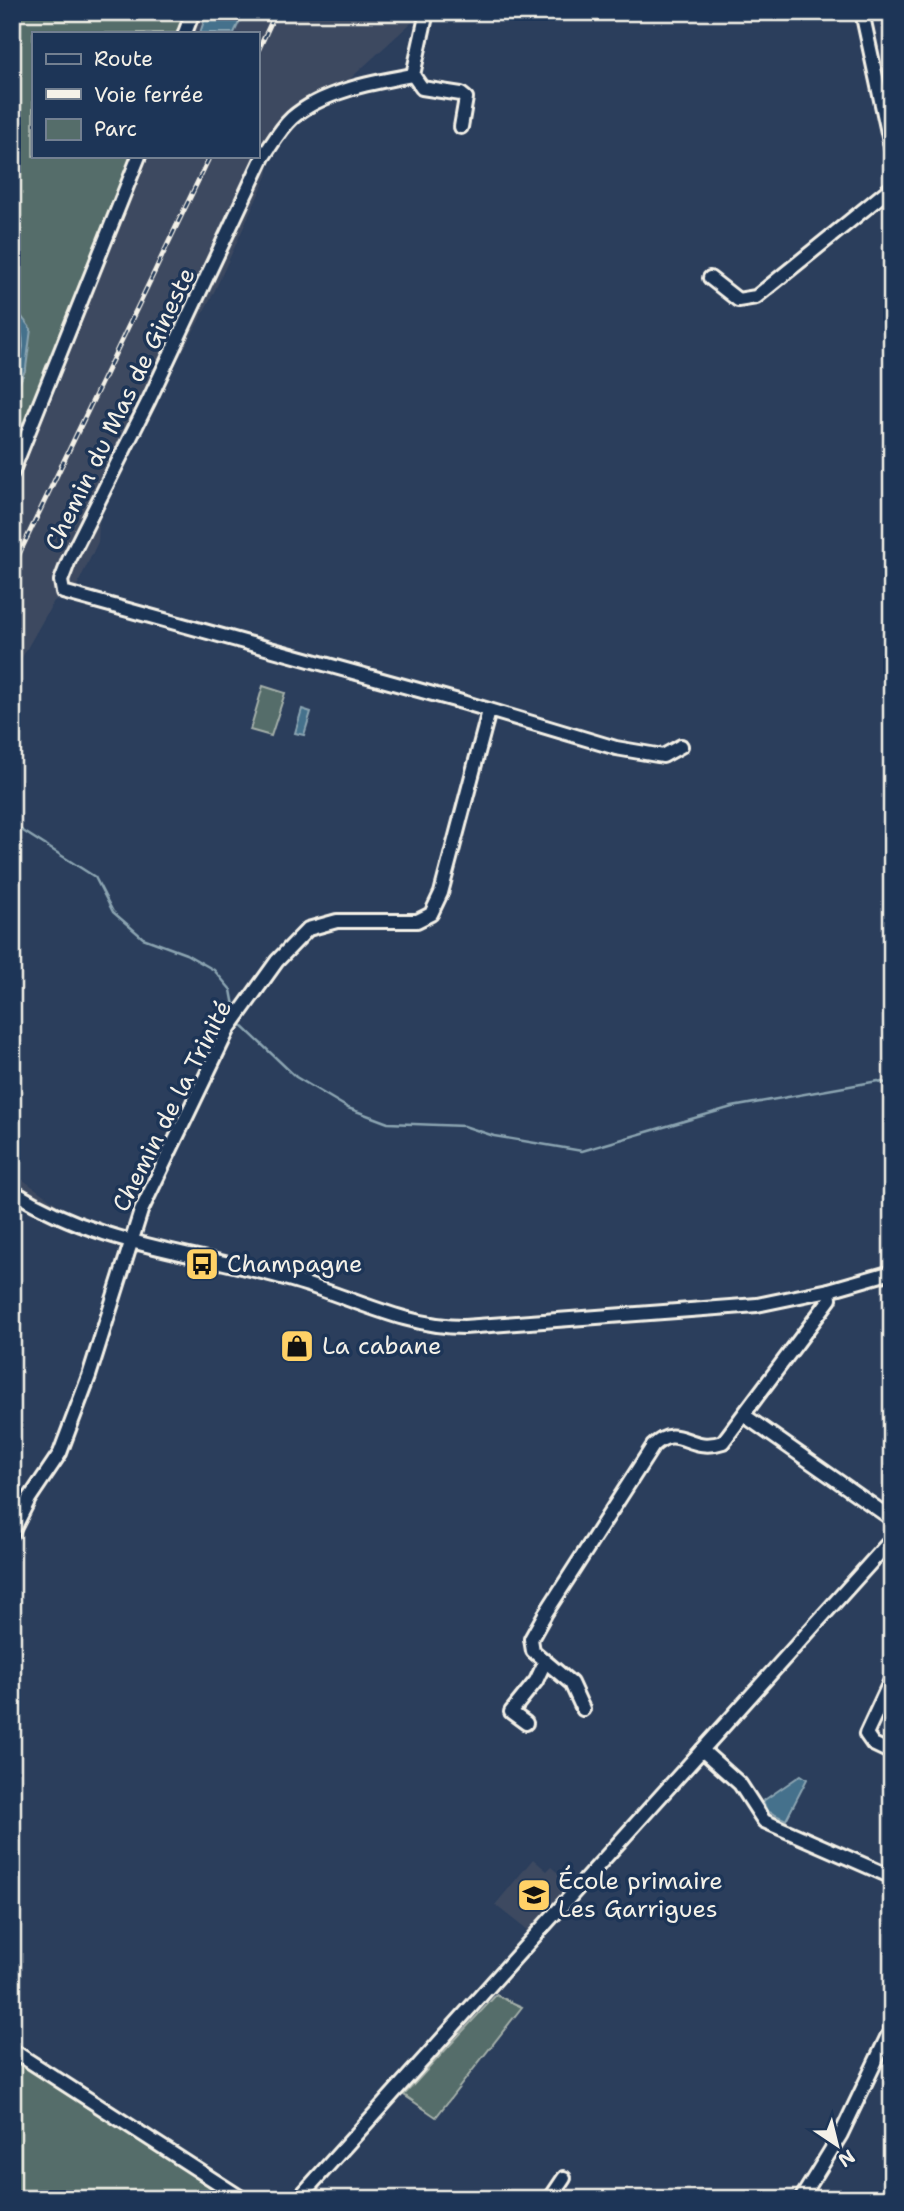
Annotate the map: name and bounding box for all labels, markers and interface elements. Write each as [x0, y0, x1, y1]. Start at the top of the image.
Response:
legend [32, 32, 259, 158]
text: Route [94, 45, 153, 73]
text: Voie ferrée [94, 81, 204, 109]
text: Parc [94, 115, 137, 143]
street label: Chemin du Mas de Gineste [37, 262, 203, 556]
street label: Chemin de la Trinité [105, 995, 239, 1217]
bus stop icon: Champagne [183, 1245, 221, 1283]
place label: Champagne [227, 1248, 363, 1280]
shop icon: La cabane [278, 1327, 316, 1365]
place label: La cabane [322, 1330, 442, 1362]
place label: École primaire Les Garrigues [558, 1865, 723, 1925]
school or university icon: École primaire Les Garrigues [515, 1876, 553, 1914]
north arrow [802, 2110, 872, 2180]
text: N [833, 2144, 860, 2173]

